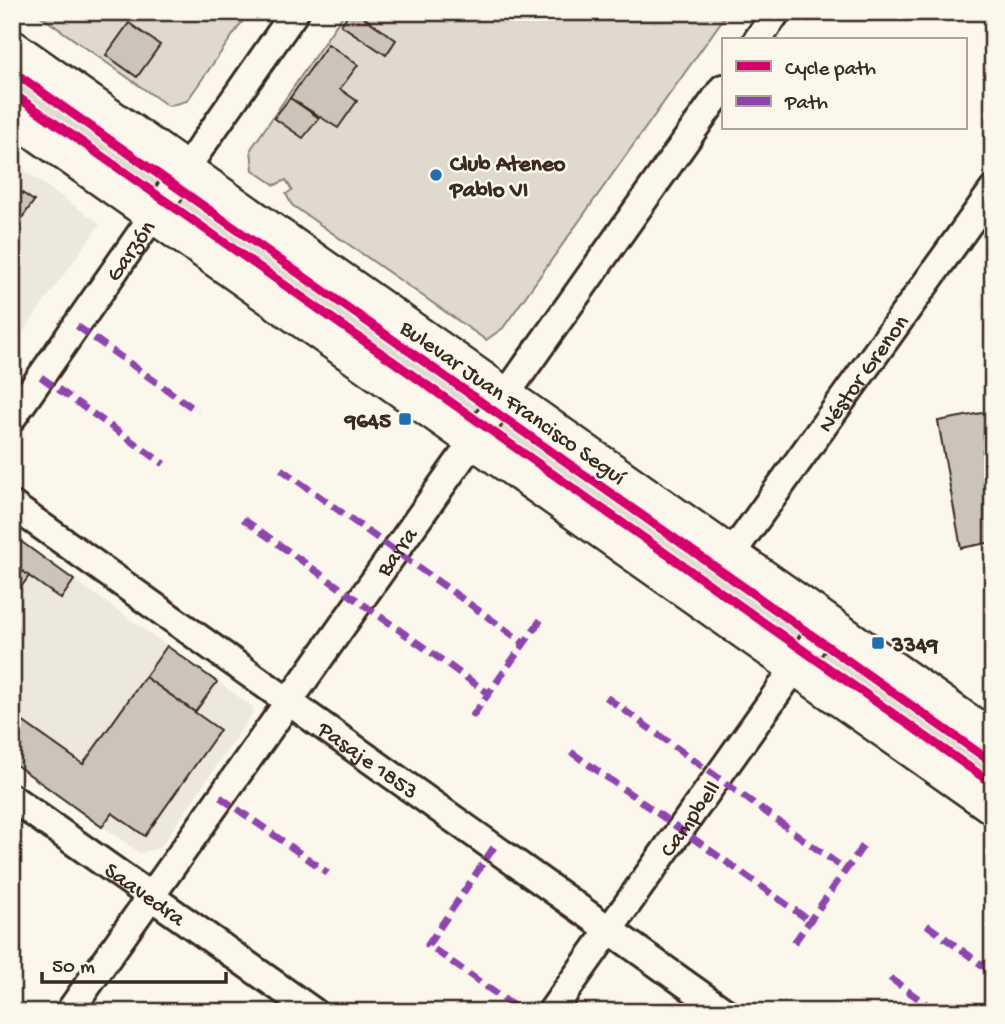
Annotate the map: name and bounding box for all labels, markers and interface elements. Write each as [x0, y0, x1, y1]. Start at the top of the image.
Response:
legend [722, 38, 967, 130]
text: Cycle path [785, 58, 876, 83]
text: Path [784, 92, 828, 117]
place label: Club Ateneo Pablo VI [448, 152, 566, 205]
marker: Club Ateneo Pablo VI [428, 167, 444, 183]
street label: Garzón [101, 216, 163, 288]
street label: Néstor Grenon [813, 310, 916, 439]
street label: Bulevar Juan Francisco Seguí [393, 315, 631, 493]
place label: 9645 [344, 409, 391, 436]
marker: 9645 [397, 411, 413, 427]
street label: Barra [371, 522, 425, 583]
place label: 3349 [891, 633, 939, 660]
marker: 3349 [870, 635, 886, 651]
street label: Pasaje 1853 [311, 716, 422, 807]
street label: Campbell [655, 777, 728, 863]
street label: Saavedra [98, 858, 190, 934]
scale bar [42, 940, 226, 984]
text: 50 m [52, 956, 95, 981]

